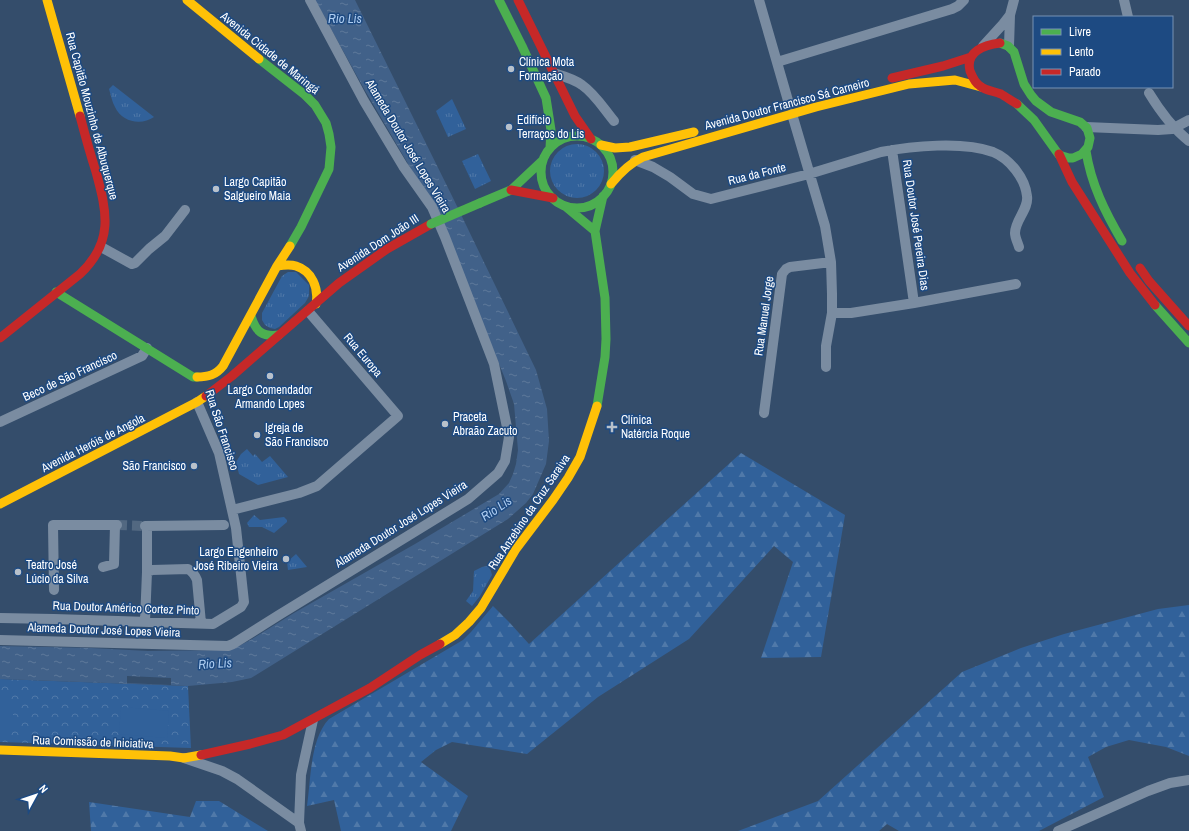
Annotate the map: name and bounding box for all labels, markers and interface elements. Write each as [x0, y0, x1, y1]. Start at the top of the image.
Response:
street label: Avenida Cidade de Maringá [216, 7, 323, 98]
water label: Rio Lis [328, 10, 362, 27]
legend [1033, 16, 1173, 88]
text: Livre [1069, 24, 1091, 40]
street label: Rua Capitão Mouzinho de Albuquerque [62, 30, 122, 202]
text: Lento [1069, 44, 1094, 60]
place label: Clínica Mota Formação [519, 54, 575, 84]
marker: Clínica Mota Formação [506, 64, 516, 74]
text: Parado [1069, 64, 1101, 80]
street label: Avenida Doutor Francisco Sá Carneiro [702, 74, 871, 134]
street label: Alameda Doutor José Lopes Vieira [361, 75, 455, 216]
place label: Edifício Terraços do Lis [517, 112, 584, 142]
marker: Edifício Terraços do Lis [504, 122, 514, 132]
street label: Rua da Fonte [726, 159, 788, 189]
street label: Rua Doutor José Pereira Dias [899, 159, 933, 291]
place label: Largo Capitão Salgueiro Maia [224, 174, 291, 204]
marker: Largo Capitão Salgueiro Maia [211, 184, 221, 194]
street label: Avenida Dom João III [333, 211, 422, 276]
street label: Rua Manuel Jorge [750, 275, 778, 357]
street label: Rua Europa [340, 330, 386, 381]
street label: Beco de São Francisco [20, 347, 120, 405]
marker: Largo Comendador Armando Lopes [265, 371, 275, 381]
place label: Largo Comendador Armando Lopes [228, 382, 313, 412]
street label: Rua São Francisco [201, 387, 243, 473]
place label: Praceta Abraão Zacuto [452, 409, 518, 439]
street label: Avenida Heróis de Angola [38, 410, 148, 476]
place label: Clínica Natércia Roque [621, 412, 690, 442]
marker: Praceta Abraão Zacuto [440, 419, 450, 429]
place label: Igreja de São Francisco [265, 420, 328, 450]
marker: Clínica Natércia Roque [606, 421, 618, 433]
marker: Igreja de São Francisco [252, 430, 262, 440]
street label: Rua Anzebino da Cruz Saraiva [484, 451, 574, 573]
place label: São Francisco [123, 458, 186, 474]
marker: São Francisco [189, 461, 199, 471]
street label: Alameda Doutor José Lopes Vieira [331, 476, 471, 572]
water label: Rio Lis [478, 492, 515, 525]
place label: Largo Engenheiro José Ribeiro Vieira [193, 544, 279, 574]
marker: Largo Engenheiro José Ribeiro Vieira [281, 554, 291, 564]
place label: Teatro José Lúcio da Silva [26, 557, 89, 587]
marker: Teatro José Lúcio da Silva [13, 567, 23, 577]
street label: Rua Doutor Américo Cortez Pinto [52, 597, 200, 619]
street label: Alameda Doutor José Lopes Vieira [26, 619, 181, 641]
water label: Rio Lis [198, 654, 232, 673]
street label: Rua Comissão de Iniciativa [32, 732, 154, 752]
north arrow [16, 775, 56, 815]
text: N [36, 782, 51, 796]

